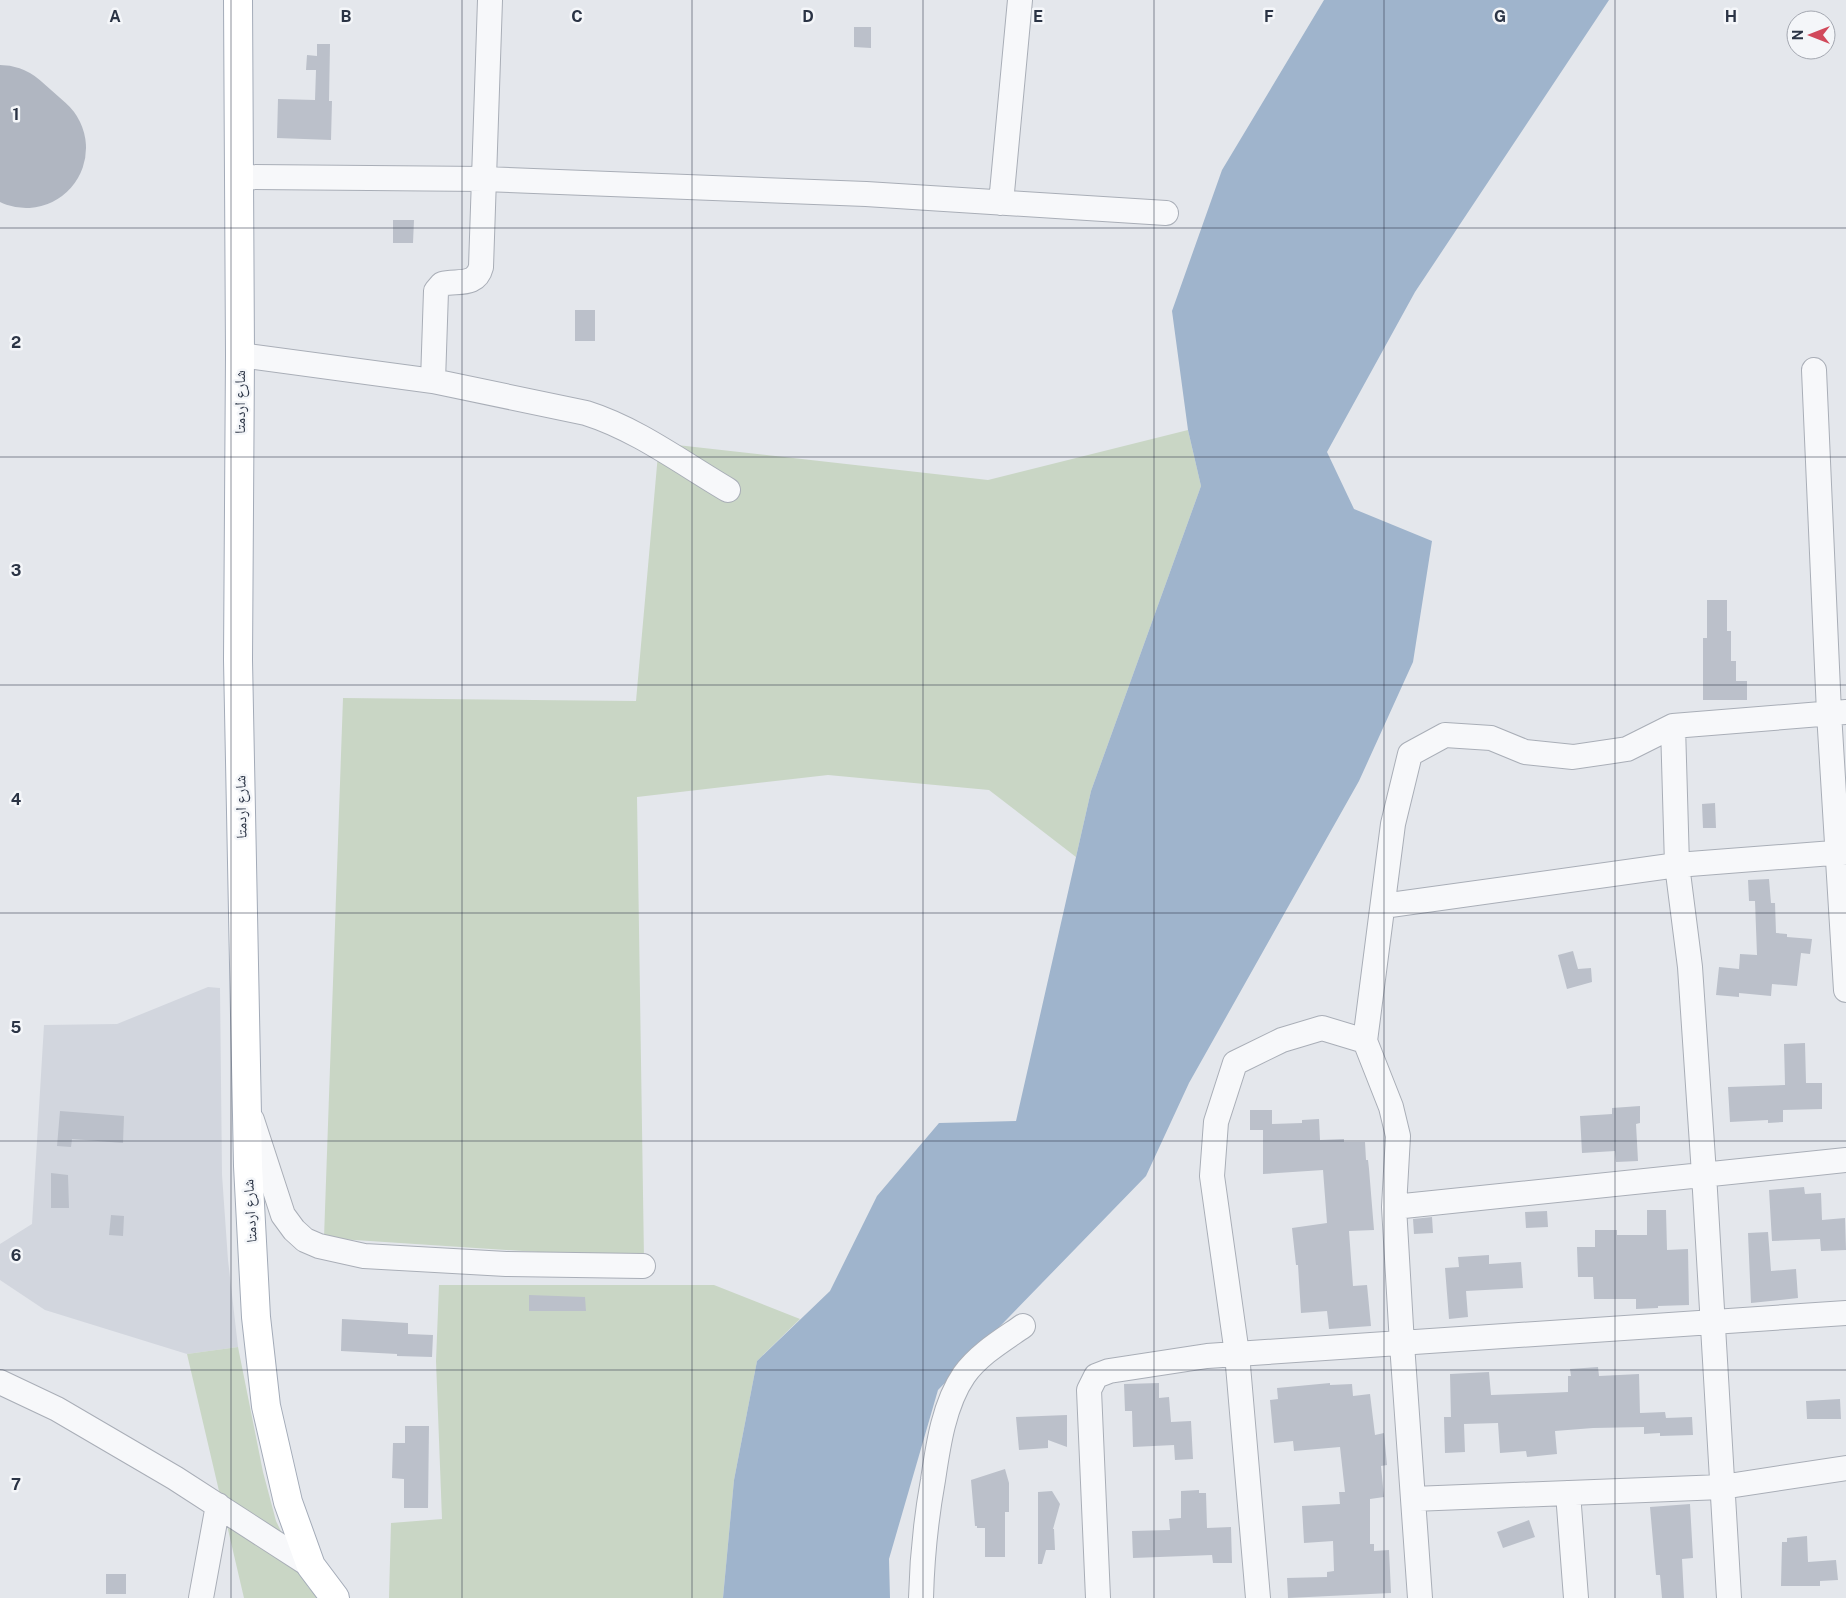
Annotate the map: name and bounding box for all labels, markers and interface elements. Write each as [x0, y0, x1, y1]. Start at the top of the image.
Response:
text: A [109, 7, 121, 26]
text: B [341, 7, 352, 26]
text: C [571, 7, 583, 26]
text: D [802, 7, 814, 26]
text: E [1033, 7, 1043, 26]
text: F [1264, 7, 1274, 26]
text: G [1494, 7, 1506, 26]
text: H [1725, 7, 1737, 26]
north arrow [1786, 10, 1836, 60]
text: N [1790, 30, 1806, 40]
text: 1 [13, 105, 19, 124]
text: 2 [11, 333, 21, 352]
street label: شارع اردمتا [231, 370, 250, 434]
text: 3 [11, 561, 21, 580]
street label: شارع اردمتا [231, 775, 252, 839]
text: 4 [11, 790, 22, 809]
text: 5 [11, 1018, 22, 1037]
street label: شارع اردمتا [239, 1179, 262, 1243]
text: 6 [11, 1246, 21, 1265]
text: 7 [11, 1475, 21, 1494]

